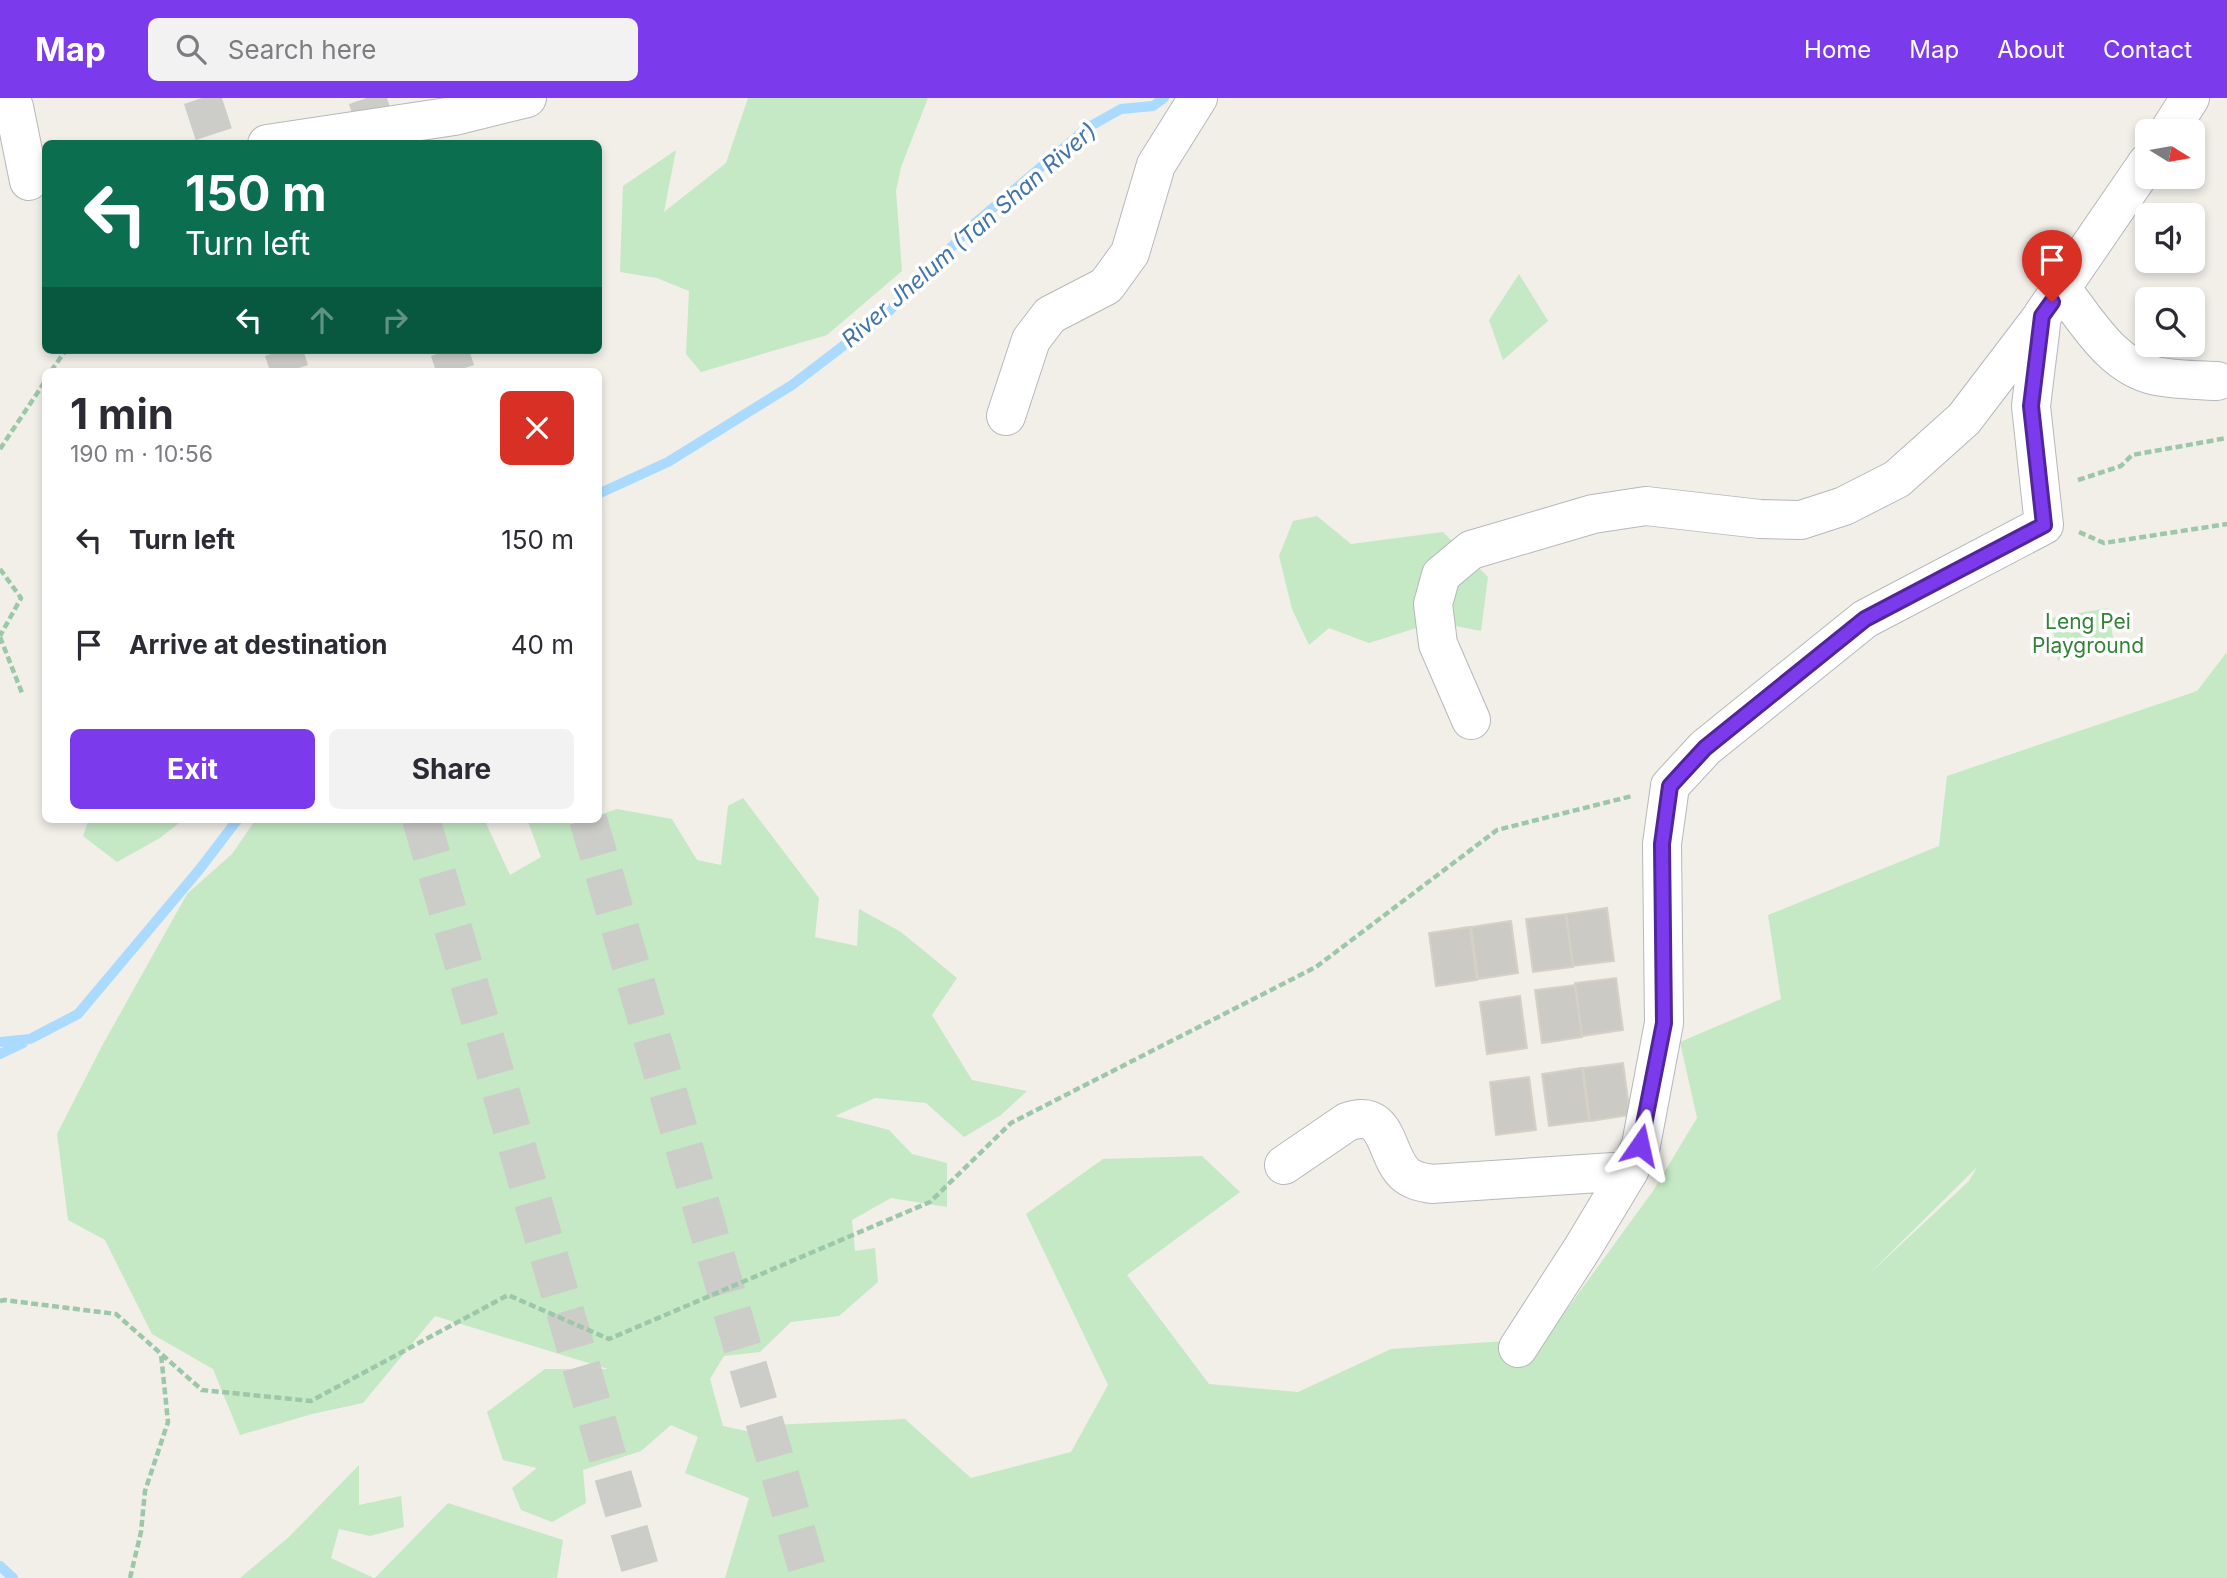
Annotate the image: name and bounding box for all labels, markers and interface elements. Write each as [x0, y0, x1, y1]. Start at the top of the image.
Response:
search box [148, 18, 638, 81]
text: Map [35, 29, 106, 69]
icon: search [172, 30, 210, 68]
text: Search here [228, 34, 376, 65]
text: Home [1804, 35, 1871, 64]
text: Map [1909, 35, 1959, 64]
text: About [1997, 35, 2065, 64]
text: Contact [2103, 35, 2192, 64]
water label: River Jhelum (Tan Shan River) [836, 117, 1102, 353]
north arrow [2135, 119, 2205, 189]
map controls [2135, 119, 2205, 357]
text: 150 m [185, 164, 327, 223]
icon: left [70, 168, 161, 259]
button: sound [2135, 203, 2205, 273]
text: Turn left [185, 224, 310, 263]
pin [2022, 230, 2082, 302]
icon: arrive [2033, 241, 2071, 279]
button: search [2135, 287, 2205, 357]
icon: left [230, 301, 268, 339]
icon: ahead [303, 301, 341, 339]
icon: right [376, 301, 414, 339]
text: 1 min [70, 388, 174, 439]
button: close [500, 391, 574, 465]
text: 190 m · 10:56 [70, 440, 213, 468]
icon: left [70, 521, 108, 559]
text: Turn left [129, 524, 235, 555]
text: 150 m [501, 524, 574, 555]
park label: Leng Pei Playground [2032, 609, 2144, 658]
icon: arrive [70, 626, 108, 664]
text: Arrive at destination [129, 629, 388, 660]
text: 40 m [511, 629, 574, 660]
button: Exit [70, 729, 315, 809]
button: Share [329, 729, 574, 809]
position arrow [1603, 1108, 1677, 1182]

